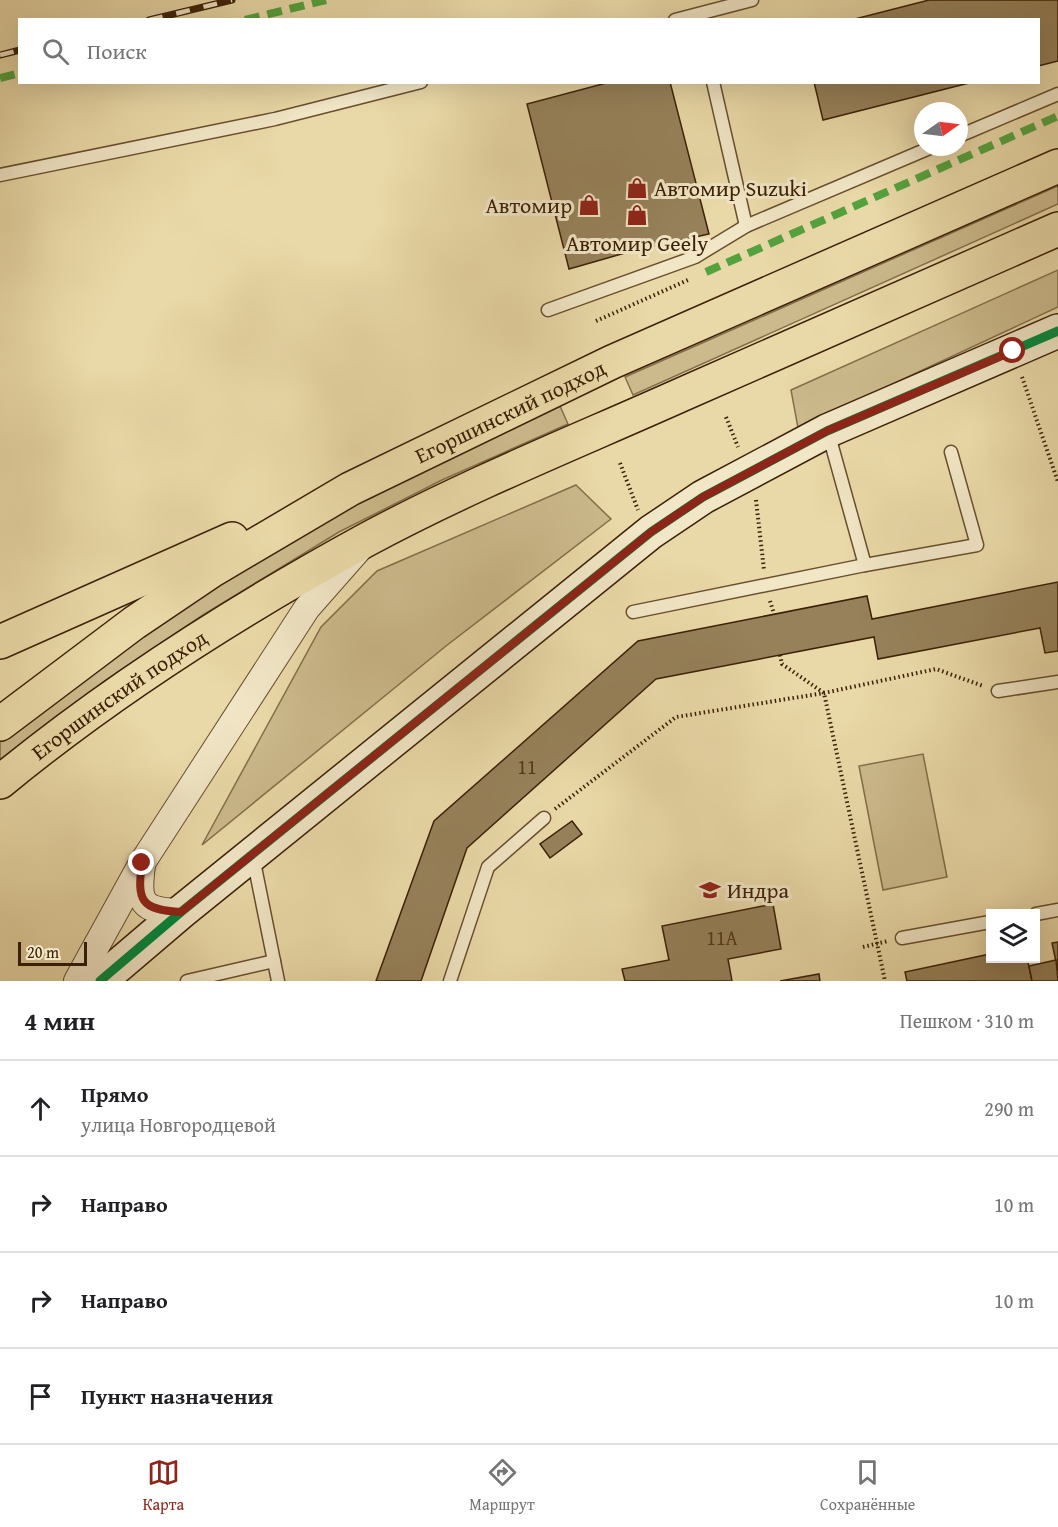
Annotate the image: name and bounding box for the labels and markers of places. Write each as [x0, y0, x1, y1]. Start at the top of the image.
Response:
place label: Автомир Suzuki [654, 172, 807, 204]
shop icon: Автомир Suzuki [625, 176, 649, 200]
place label: Автомир [485, 189, 572, 221]
shop icon: Автомир [577, 193, 601, 217]
shop icon: Автомир Geely [625, 203, 649, 227]
place label: Автомир Geely [566, 227, 708, 259]
place label: Индра [727, 874, 789, 906]
school or university icon: Индра [698, 878, 722, 902]

